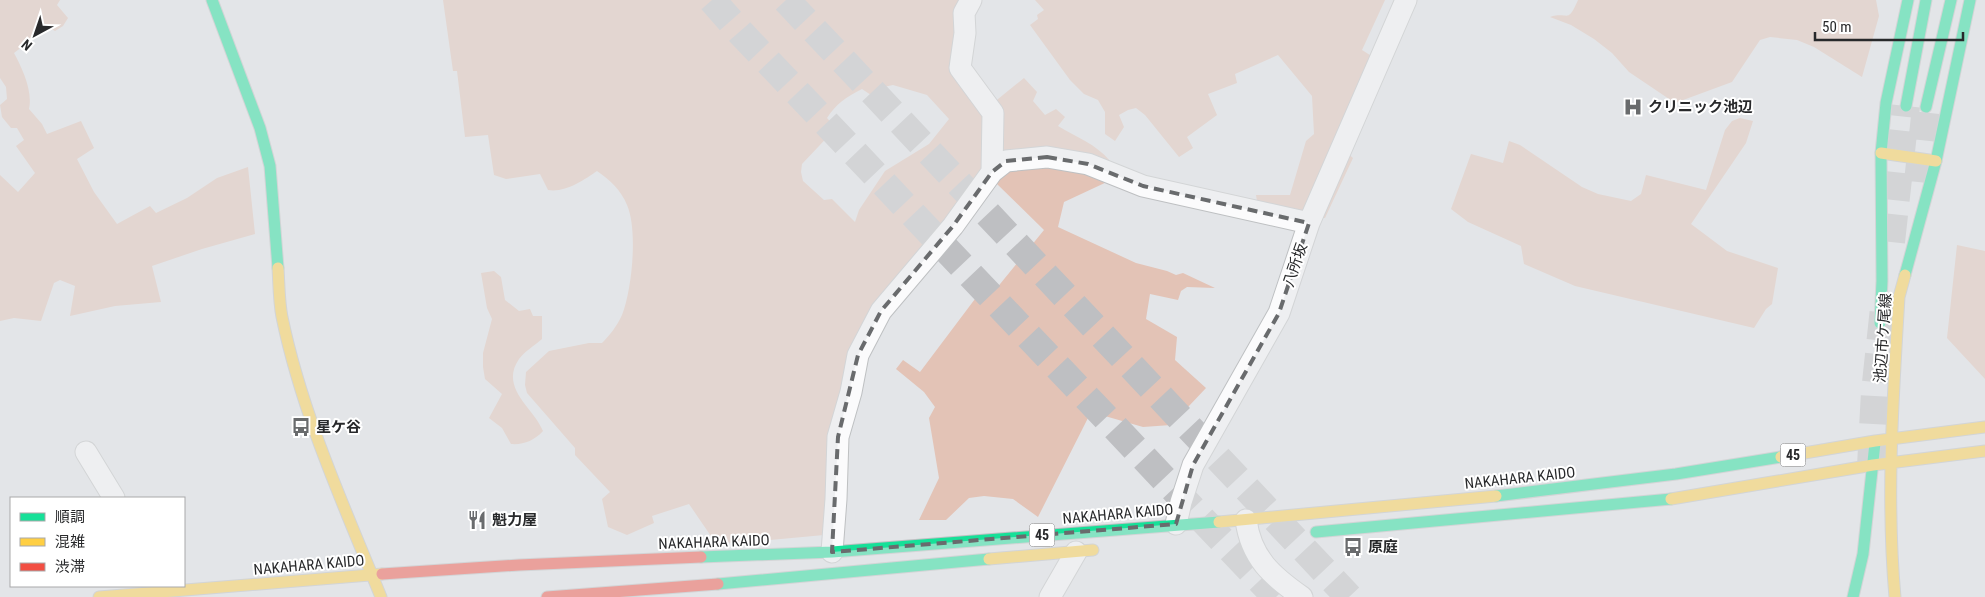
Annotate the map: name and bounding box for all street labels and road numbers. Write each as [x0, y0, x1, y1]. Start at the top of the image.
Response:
street label: 八所坂 [1279, 241, 1311, 289]
street label: 池辺市ケ尾線 [1871, 292, 1895, 384]
road number: 45 [1780, 444, 1806, 466]
street label: NAKAHARA KAIDO [1464, 463, 1576, 493]
street label: NAKAHARA KAIDO [1062, 500, 1174, 528]
road number: 45 [1030, 524, 1054, 546]
street label: NAKAHARA KAIDO [658, 531, 770, 553]
street label: NAKAHARA KAIDO [253, 551, 365, 579]

